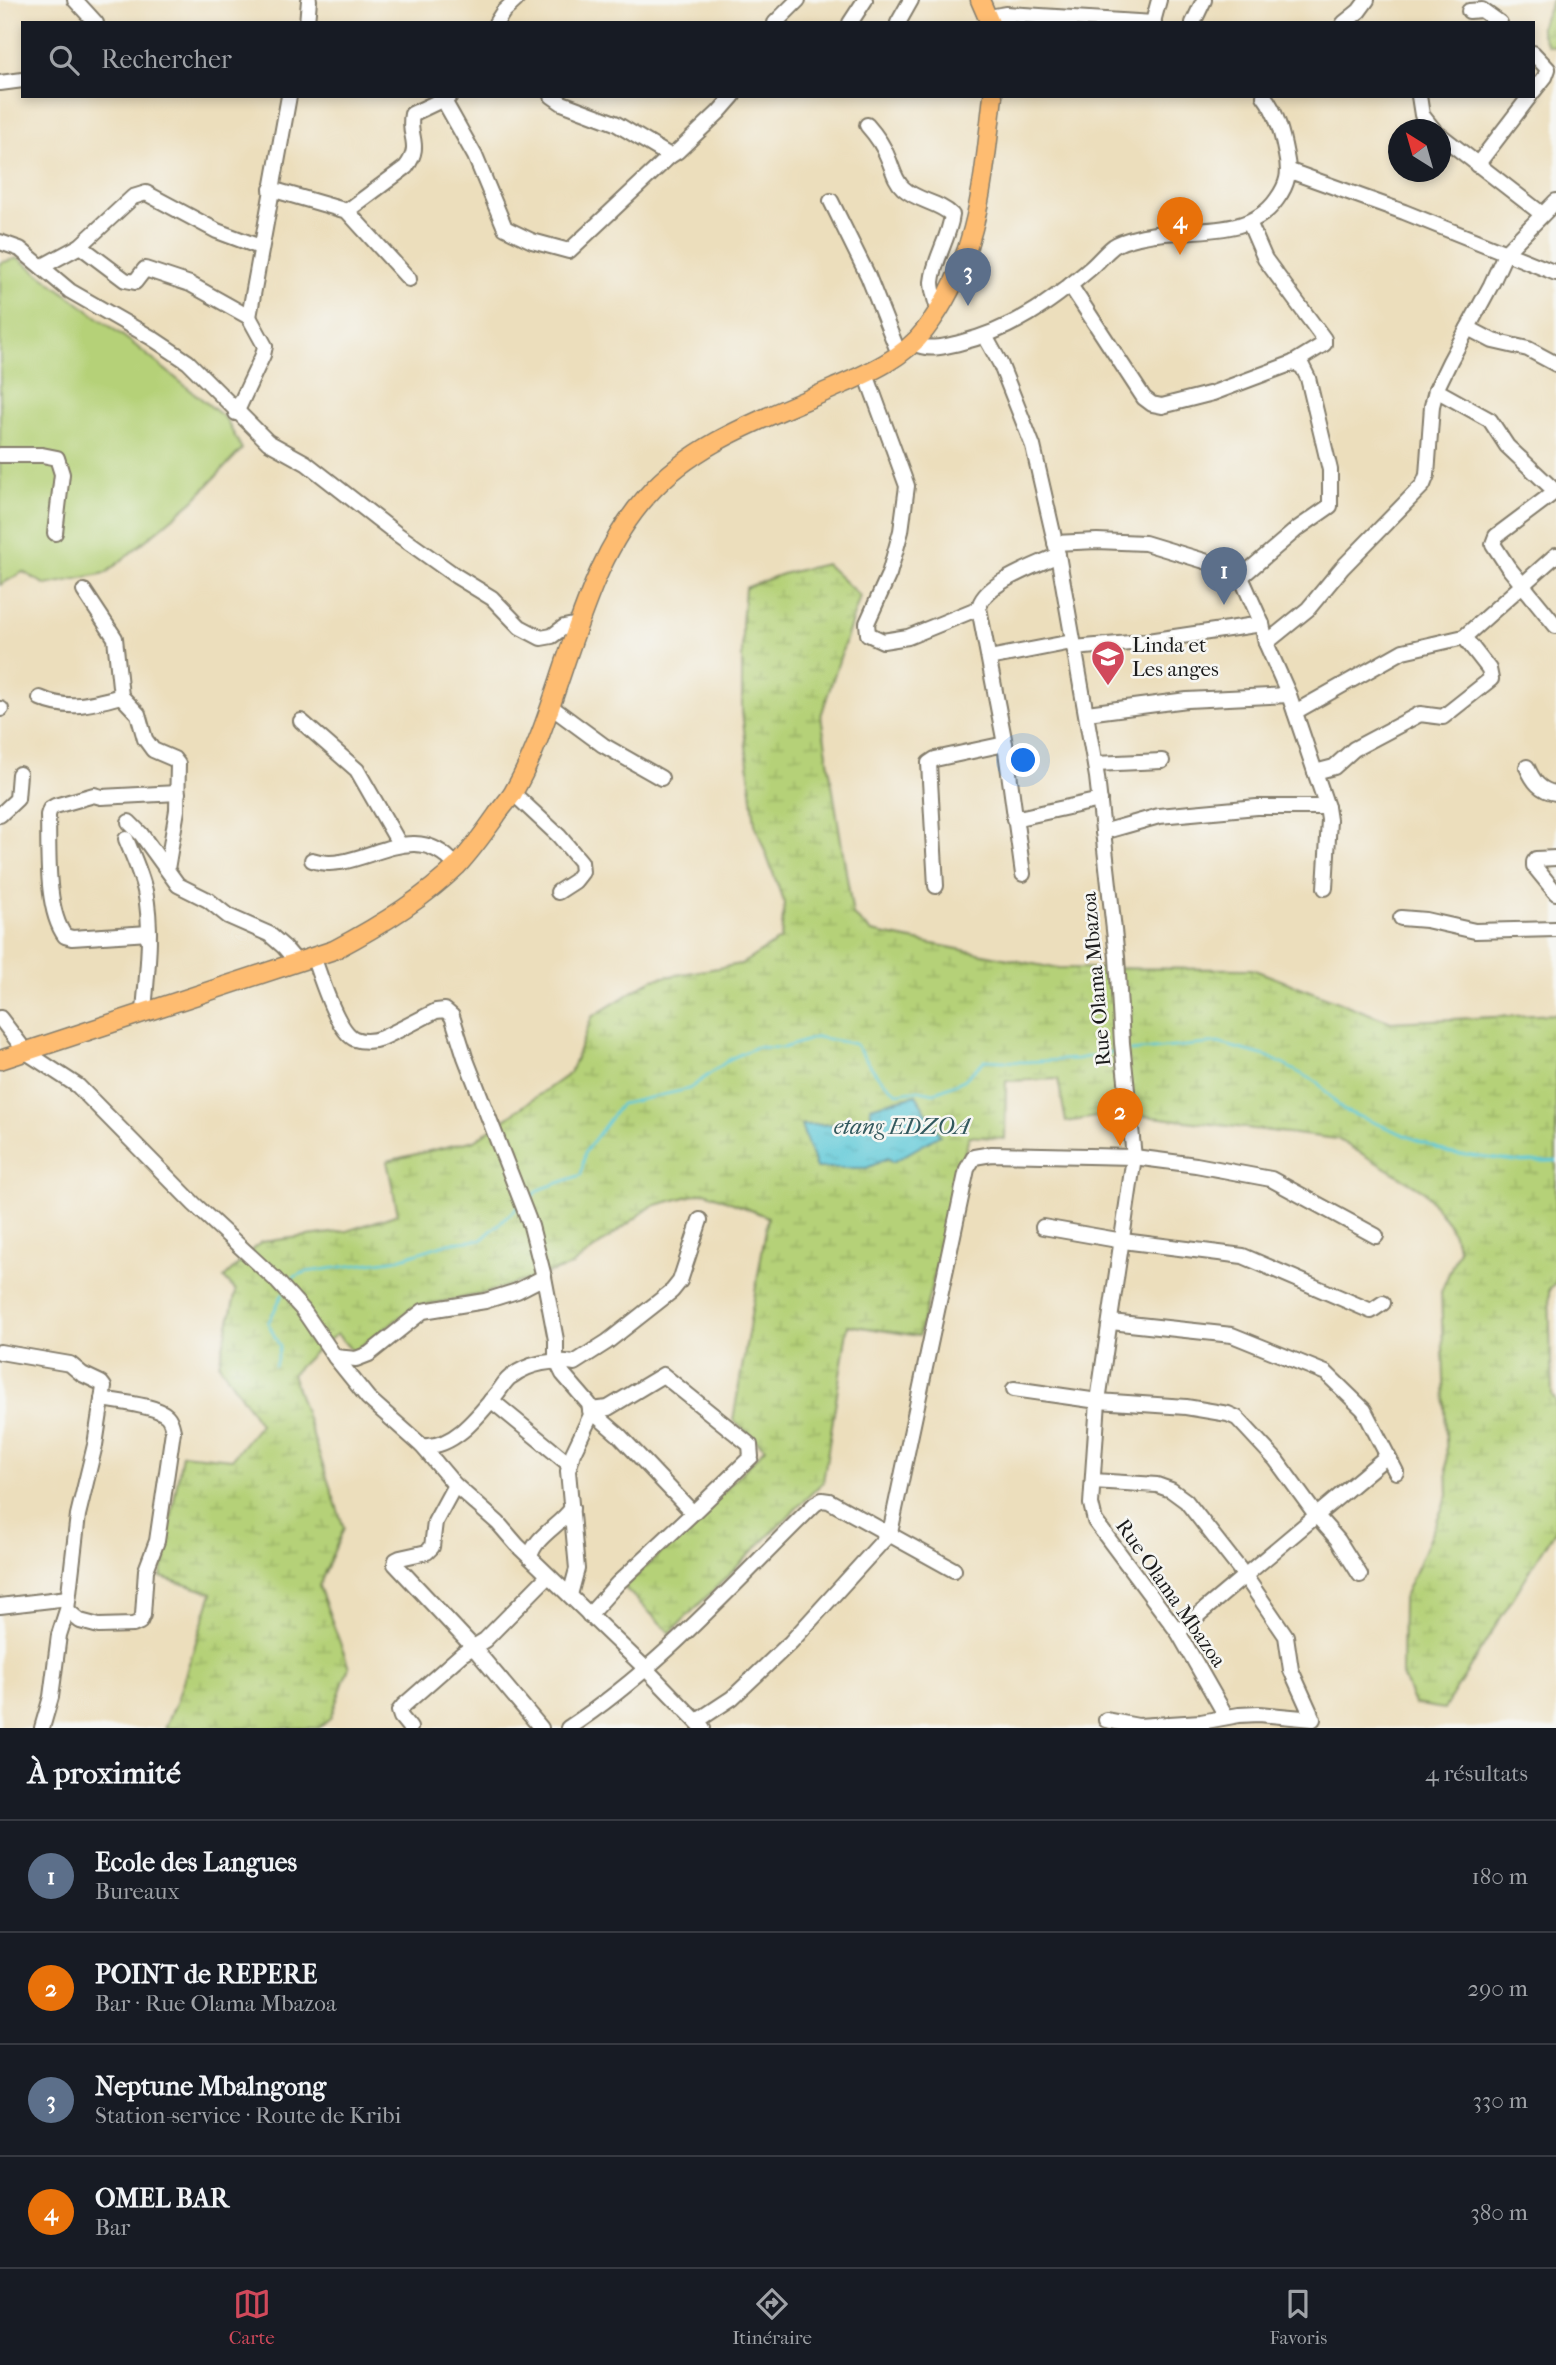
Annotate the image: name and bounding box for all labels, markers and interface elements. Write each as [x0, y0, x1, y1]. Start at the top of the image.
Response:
search box [21, 21, 1535, 98]
icon: search [45, 41, 83, 79]
text: Rechercher [101, 44, 232, 75]
north arrow [1388, 119, 1451, 182]
pin: 4 [1157, 197, 1203, 255]
pin: 3 [945, 248, 991, 306]
pin: 1 [1201, 547, 1247, 605]
place label: Linda et Les anges [1132, 633, 1219, 681]
school or university icon: Linda et Les anges [1089, 638, 1127, 687]
your location [1006, 743, 1040, 777]
street label: Rue Olama Mbazoa [1076, 891, 1116, 1067]
pin: 2 [1097, 1088, 1143, 1146]
water label: etang EDZOA [834, 1113, 971, 1140]
street label: Rue Olama Mbazoa [1111, 1514, 1231, 1672]
text: À proximité [28, 1756, 181, 1791]
text: 4 résultats [1425, 1760, 1528, 1787]
text: Ecole des Langues [95, 1847, 297, 1878]
text: 1 [47, 1863, 55, 1890]
text: 180 m [1471, 1863, 1528, 1890]
text: Bureaux [95, 1878, 180, 1905]
text: POINT de REPERE [95, 1959, 317, 1990]
text: 2 [45, 1975, 57, 2002]
text: 290 m [1467, 1975, 1528, 2002]
text: Bar · Rue Olama Mbazoa [95, 1990, 337, 2017]
text: Neptune Mbalngong [95, 2071, 326, 2102]
text: 3 [46, 2087, 56, 2114]
text: 330 m [1472, 2087, 1528, 2114]
text: Station-service · Route de Kribi [95, 2102, 401, 2129]
text: OMEL BAR [95, 2183, 229, 2214]
text: 4 [44, 2199, 58, 2226]
text: 380 m [1470, 2199, 1528, 2226]
text: Bar [95, 2214, 130, 2241]
tab: Carte [229, 2285, 275, 2349]
tab: Itinéraire [732, 2285, 812, 2349]
tab: Favoris [1269, 2285, 1327, 2349]

